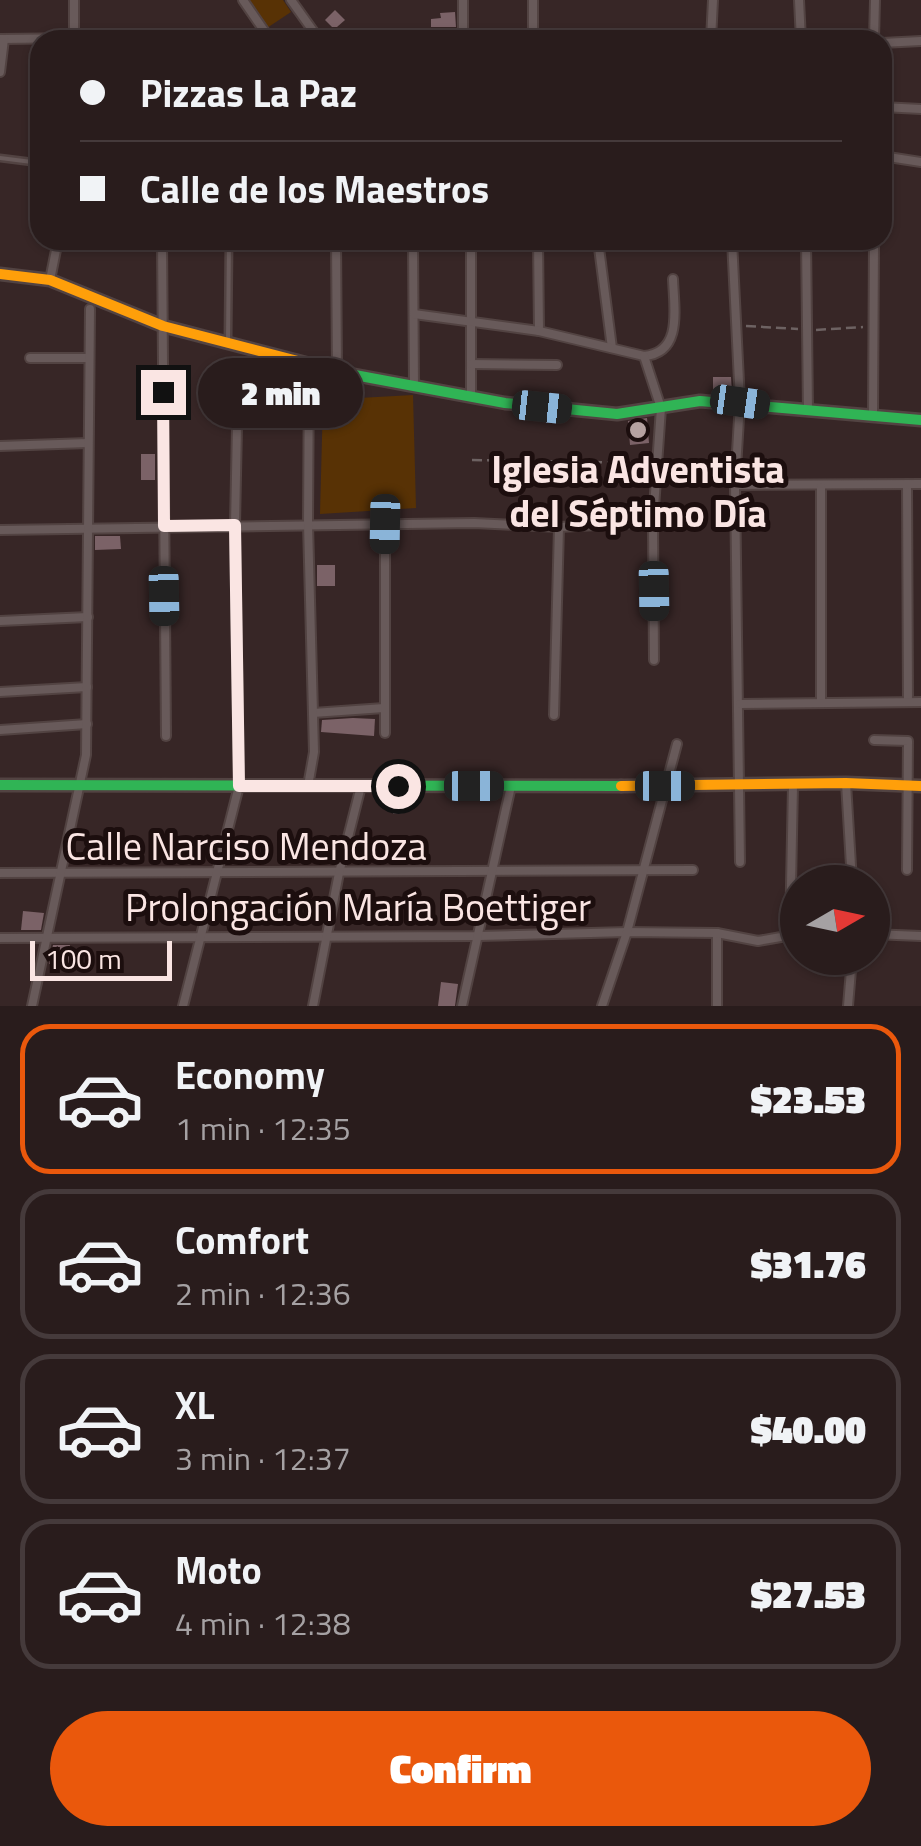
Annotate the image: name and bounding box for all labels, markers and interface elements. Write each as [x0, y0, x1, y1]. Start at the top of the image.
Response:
text: Pizzas La Paz [140, 64, 357, 122]
text: Calle de los Maestros [140, 160, 489, 218]
callout: 2 min [198, 357, 363, 427]
text: 2 min [241, 369, 320, 417]
route end [141, 370, 186, 415]
car [708, 383, 772, 421]
car [511, 389, 573, 425]
marker: Iglesia Adventista del Séptimo Día [627, 419, 649, 441]
place label: Iglesia Adventista del Séptimo Día [491, 440, 785, 542]
car [369, 494, 401, 554]
car [638, 561, 670, 621]
car [148, 566, 180, 626]
route start [376, 764, 421, 809]
car [444, 771, 504, 801]
car [635, 771, 695, 801]
street label: Calle Narciso Mendoza [65, 817, 427, 875]
north arrow [780, 865, 890, 975]
map controls [780, 865, 890, 975]
street label: Prolongación María Boettiger [125, 878, 591, 936]
scale bar [30, 936, 172, 980]
text: 100 m [45, 937, 122, 980]
text: Economy [175, 1046, 325, 1104]
icon: car [55, 1054, 145, 1144]
text: $23.53 [751, 1070, 866, 1128]
text: 1 min · 12:35 [175, 1104, 351, 1152]
text: Comfort [175, 1211, 309, 1269]
icon: car [55, 1219, 145, 1309]
text: $31.76 [751, 1235, 866, 1293]
text: 2 min · 12:36 [175, 1269, 351, 1317]
text: XL [175, 1376, 215, 1434]
icon: car [55, 1384, 145, 1474]
text: $40.00 [751, 1400, 866, 1458]
text: 3 min · 12:37 [175, 1434, 351, 1482]
text: Moto [175, 1541, 262, 1599]
icon: car [55, 1549, 145, 1639]
text: $27.53 [751, 1565, 866, 1623]
text: 4 min · 12:38 [175, 1599, 351, 1647]
button: Confirm [50, 1711, 871, 1826]

